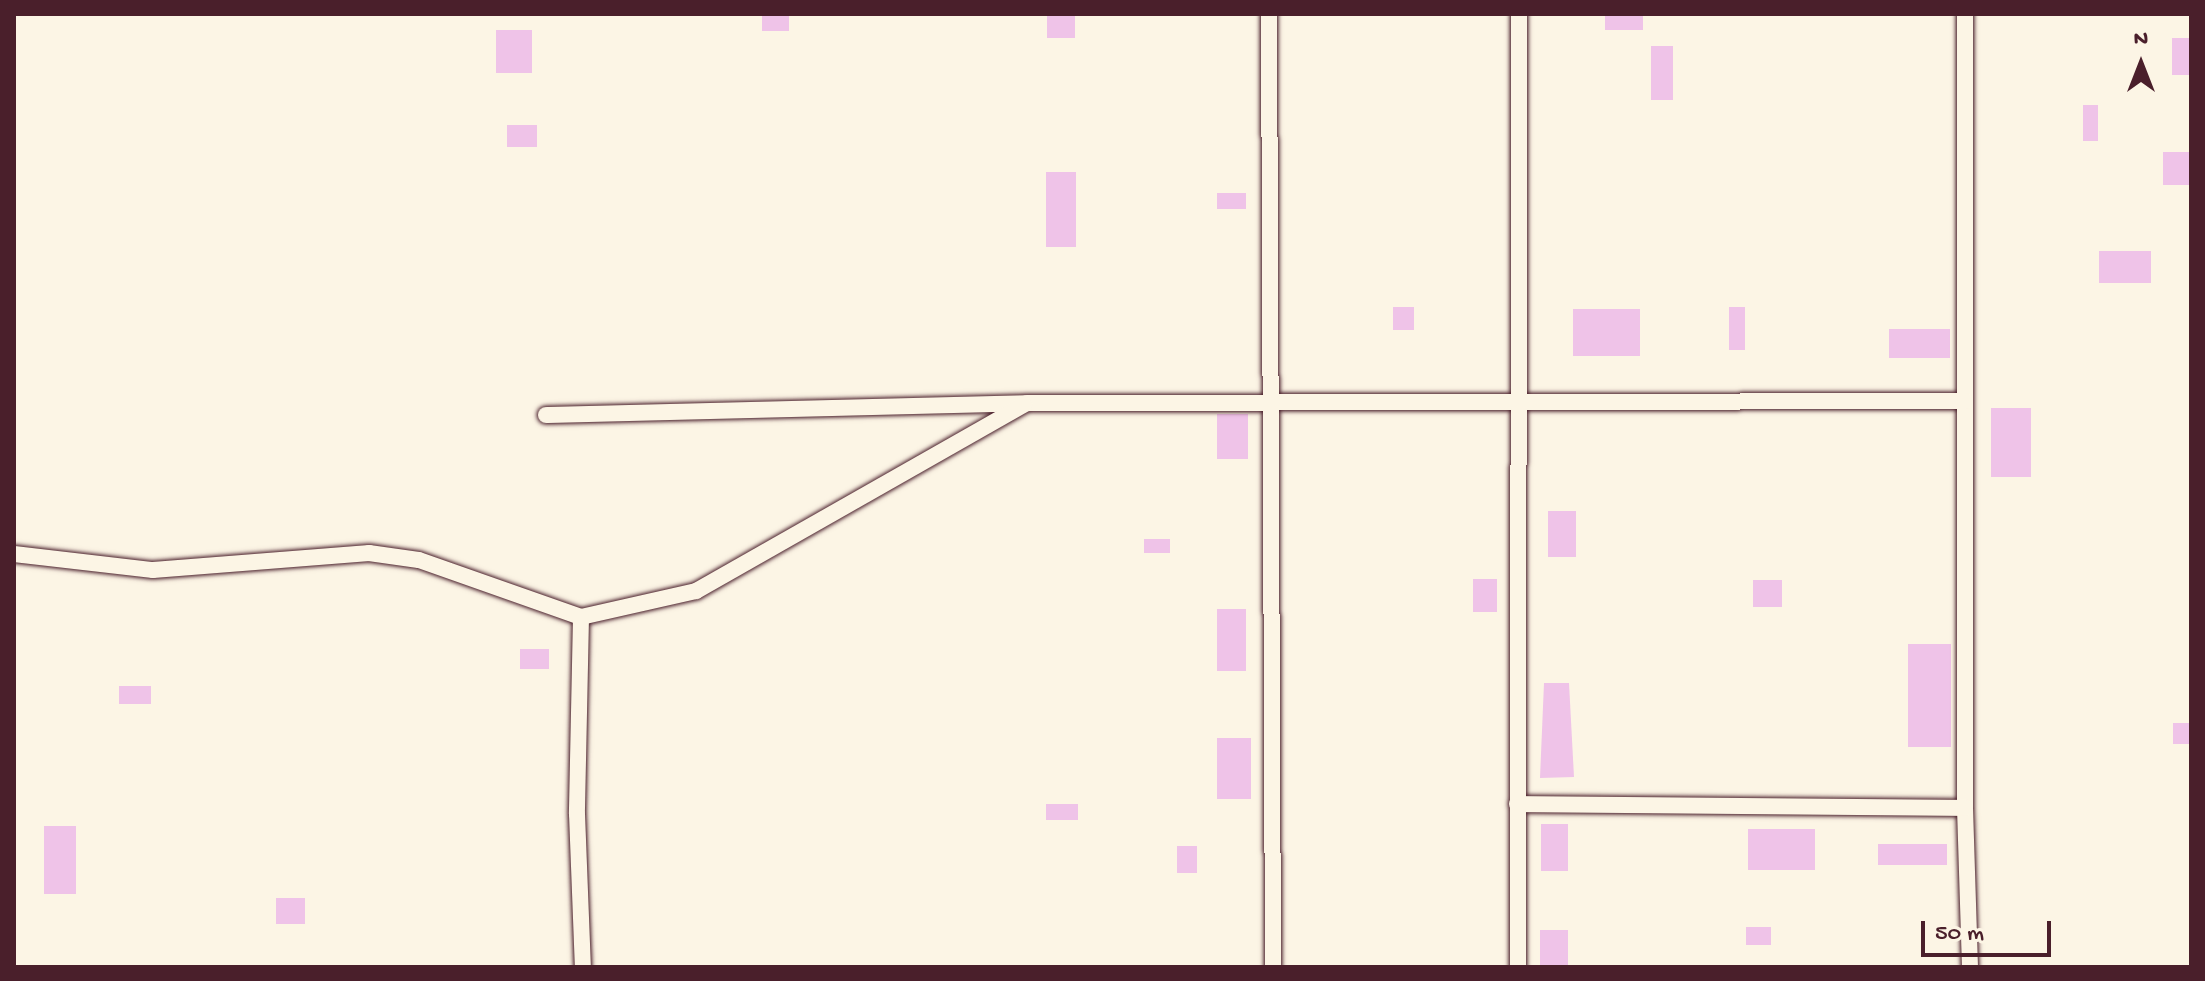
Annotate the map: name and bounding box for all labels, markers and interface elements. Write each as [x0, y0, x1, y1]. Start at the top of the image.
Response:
north arrow [2101, 24, 2181, 104]
text: N [2134, 27, 2148, 53]
scale bar [1925, 905, 2055, 955]
text: 50 m [1935, 920, 1984, 949]

